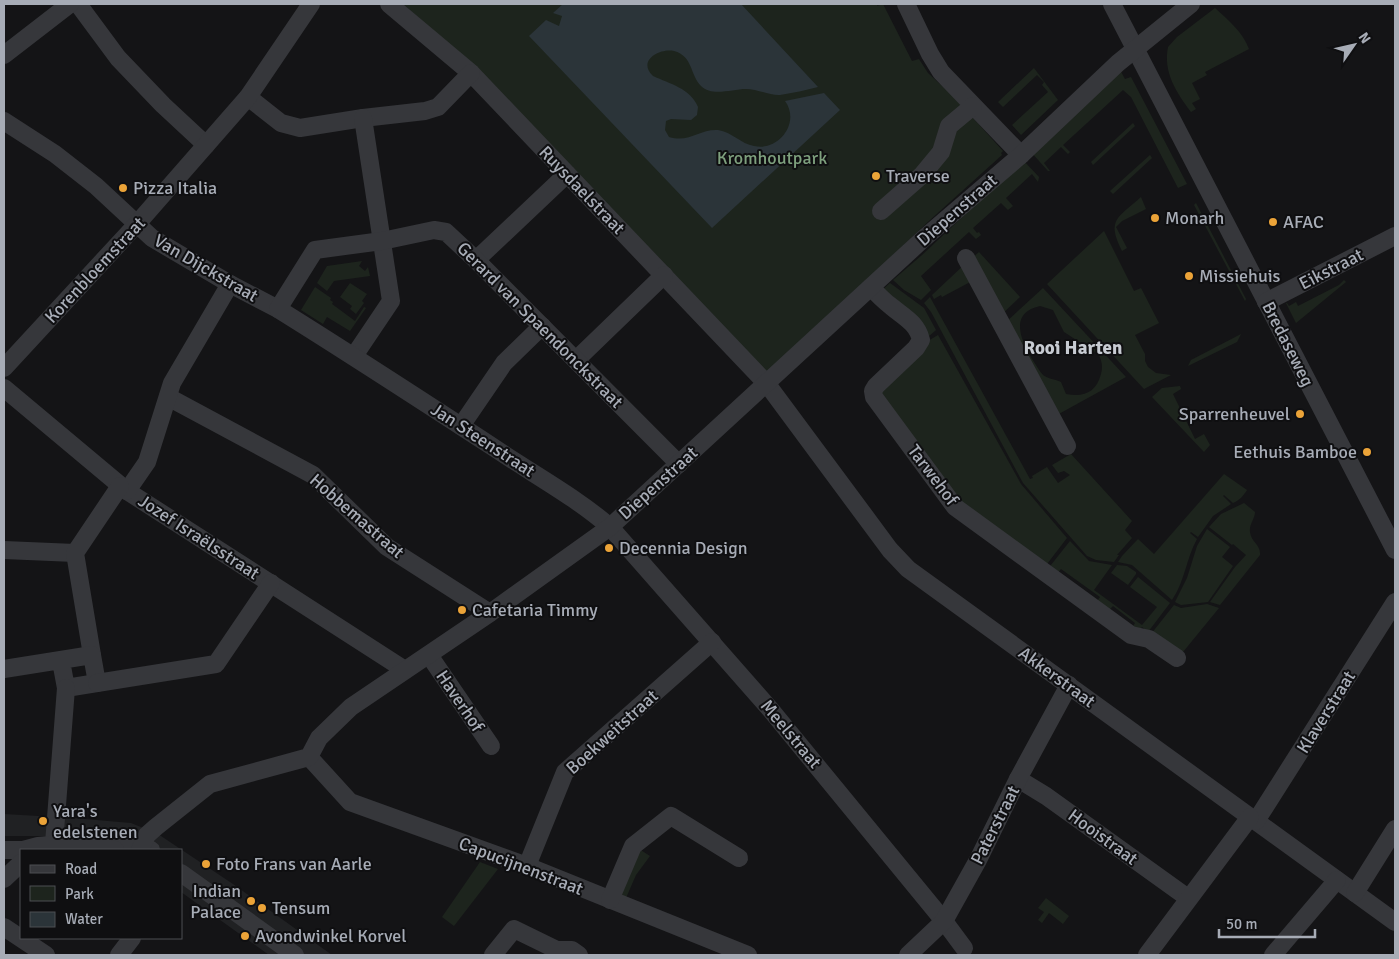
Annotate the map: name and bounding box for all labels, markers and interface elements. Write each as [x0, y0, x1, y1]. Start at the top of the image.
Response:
north arrow [1329, 20, 1379, 70]
text: N [1355, 29, 1374, 47]
street label: Ruysdaelstraat [534, 141, 630, 239]
park label: Kromhoutpark [717, 147, 827, 169]
place label: Traverse [886, 165, 950, 187]
street label: Diepenstraat [912, 169, 1002, 251]
marker: Traverse [870, 170, 882, 182]
place label: Pizza Italia [133, 177, 217, 199]
marker: Pizza Italia [117, 182, 129, 194]
place label: Monarh [1165, 207, 1224, 229]
place label: AFAC [1283, 211, 1324, 233]
street label: Korenbloemstraat [40, 212, 150, 328]
marker: Monarh [1149, 212, 1161, 224]
marker: AFAC [1267, 216, 1279, 228]
street label: Van Dijckstraat [150, 229, 262, 307]
street label: Gerard van Spaendonckstraat [452, 237, 628, 413]
street label: Eikstraat [1295, 244, 1367, 294]
place label: Missiehuis [1199, 265, 1281, 287]
marker: Missiehuis [1183, 270, 1195, 282]
street label: Bredaseweg [1257, 298, 1319, 390]
district label: Rooi Harten [1024, 336, 1122, 360]
street label: Jan Steenstraat [427, 398, 539, 482]
place label: Sparrenheuvel [1179, 403, 1290, 425]
marker: Sparrenheuvel [1294, 408, 1306, 420]
street label: Tarwehof [903, 440, 964, 511]
place label: Eethuis Bamboe [1233, 441, 1357, 463]
street label: Diepenstraat [614, 442, 702, 524]
marker: Eethuis Bamboe [1361, 446, 1373, 458]
street label: Hobbemastraat [305, 469, 409, 563]
street label: Jozef Israëlsstraat [134, 490, 264, 584]
place label: Decennia Design [619, 537, 747, 559]
marker: Decennia Design [603, 542, 615, 554]
place label: Cafetaria Timmy [472, 599, 598, 621]
marker: Cafetaria Timmy [456, 604, 468, 616]
street label: Akkerstraat [1014, 642, 1100, 712]
street label: Haverhof [431, 666, 489, 737]
street label: Klaverstraat [1292, 667, 1360, 757]
street label: Boekweitstraat [561, 685, 663, 779]
street label: Meelstraat [756, 695, 826, 773]
street label: Paterstraat [966, 782, 1024, 868]
place label: Yara's edelstenen [53, 800, 138, 843]
street label: Hooistraat [1064, 804, 1142, 870]
marker: Yara's edelstenen [37, 815, 49, 827]
street label: Capucijnenstraat [456, 832, 586, 900]
legend [20, 849, 182, 939]
place label: Foto Frans van Aarle [216, 853, 372, 875]
marker: Foto Frans van Aarle [200, 858, 212, 870]
text: Road [65, 860, 97, 878]
place label: Indian Palace [190, 880, 241, 923]
text: Park [65, 885, 94, 903]
marker: Indian Palace [245, 895, 257, 907]
place label: Tensum [272, 897, 330, 919]
marker: Tensum [256, 902, 268, 914]
scale bar [1219, 906, 1315, 938]
text: Water [65, 910, 103, 928]
text: 50 m [1226, 915, 1257, 933]
place label: Avondwinkel Korvel [255, 925, 406, 947]
marker: Avondwinkel Korvel [239, 930, 251, 942]

